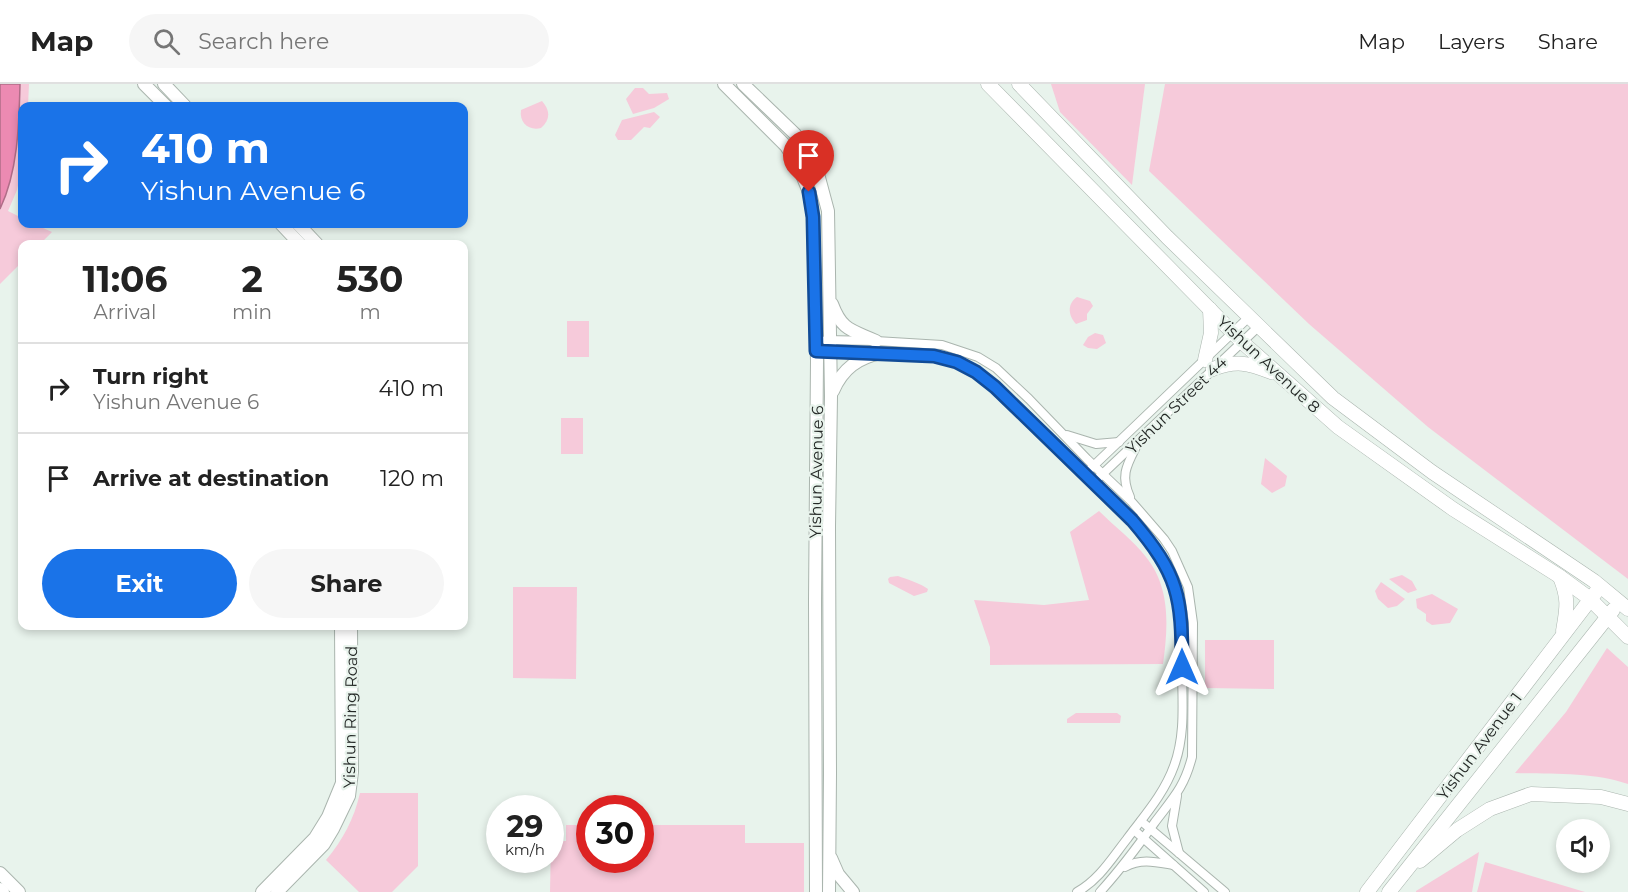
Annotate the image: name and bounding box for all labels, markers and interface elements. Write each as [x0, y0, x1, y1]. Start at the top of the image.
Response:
search box [129, 14, 549, 68]
text: Map [30, 24, 93, 58]
icon: search [150, 25, 183, 58]
text: Search here [198, 28, 329, 55]
text: Map [1358, 29, 1405, 54]
text: Layers [1438, 29, 1505, 54]
text: Share [1538, 29, 1598, 54]
text: 410 m [141, 122, 270, 174]
icon: right [42, 126, 120, 204]
pin [783, 130, 834, 192]
icon: arrive [792, 139, 825, 172]
text: Yishun Avenue 6 [141, 174, 365, 207]
text: 11:06 [82, 257, 168, 301]
text: 2 [241, 257, 263, 301]
text: 530 [337, 257, 404, 301]
text: Arrival [93, 300, 157, 324]
text: min [232, 300, 272, 324]
text: m [359, 300, 381, 324]
street label: Yishun Avenue 8 [1213, 312, 1324, 417]
street label: Yishun Street 44 [1122, 352, 1231, 458]
text: Turn right [93, 363, 208, 390]
icon: right [42, 372, 75, 405]
text: 410 m [378, 375, 444, 402]
text: Yishun Avenue 6 [93, 390, 259, 414]
street label: Yishun Avenue 6 [806, 405, 827, 539]
icon: arrive [42, 462, 75, 495]
text: Arrive at destination [93, 465, 329, 492]
text: 120 m [380, 465, 444, 492]
button: Exit [42, 549, 237, 618]
button: Share [249, 549, 444, 618]
position arrow [1150, 635, 1214, 699]
street label: Yishun Ring Road [340, 646, 361, 788]
street label: Yishun Avenue 1 [1433, 689, 1526, 804]
speed limit sign: 30 [576, 795, 654, 873]
text: 29 [507, 808, 543, 845]
map controls [1556, 819, 1610, 873]
button: sound [1556, 819, 1610, 873]
text: km/h [505, 840, 545, 859]

